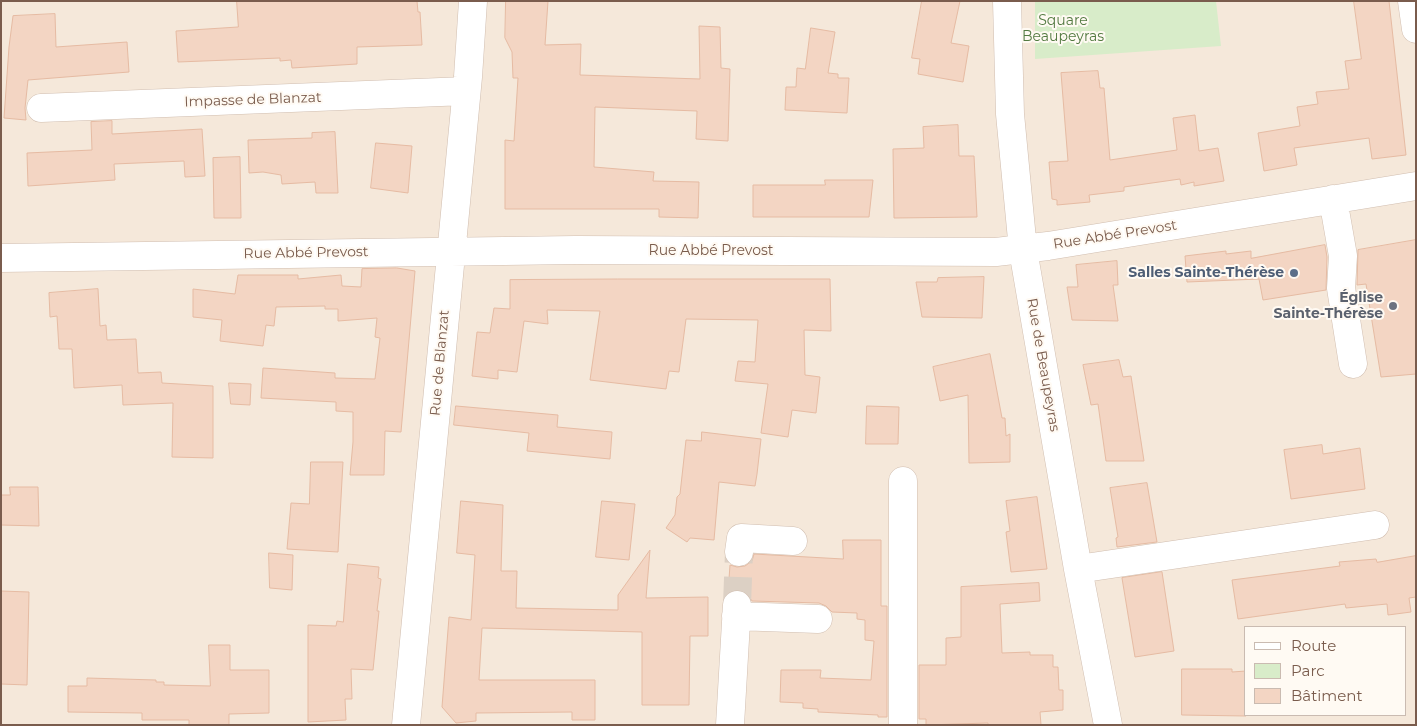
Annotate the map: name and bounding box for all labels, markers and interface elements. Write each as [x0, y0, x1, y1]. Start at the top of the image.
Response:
park label: Square Beaupeyras [1022, 13, 1104, 46]
street label: Impasse de Blanzat [184, 89, 322, 111]
street label: Rue Abbé Prevost [1052, 217, 1178, 253]
street label: Rue Abbé Prevost [649, 243, 773, 259]
street label: Rue Abbé Prevost [243, 244, 369, 262]
place label: Salles Sainte-Thérèse [1128, 265, 1284, 281]
marker: Salles Sainte-Thérèse [1288, 267, 1300, 279]
place label: Église Sainte-Thérèse [1274, 290, 1383, 322]
street label: Rue de Beaupeyras [1023, 297, 1063, 433]
marker: Église Sainte-Thérèse [1387, 300, 1399, 312]
street label: Rue de Blanzat [427, 309, 453, 417]
legend [1244, 626, 1407, 716]
text: Route [1291, 636, 1336, 655]
text: Parc [1291, 661, 1325, 680]
text: Bâtiment [1291, 686, 1363, 705]

